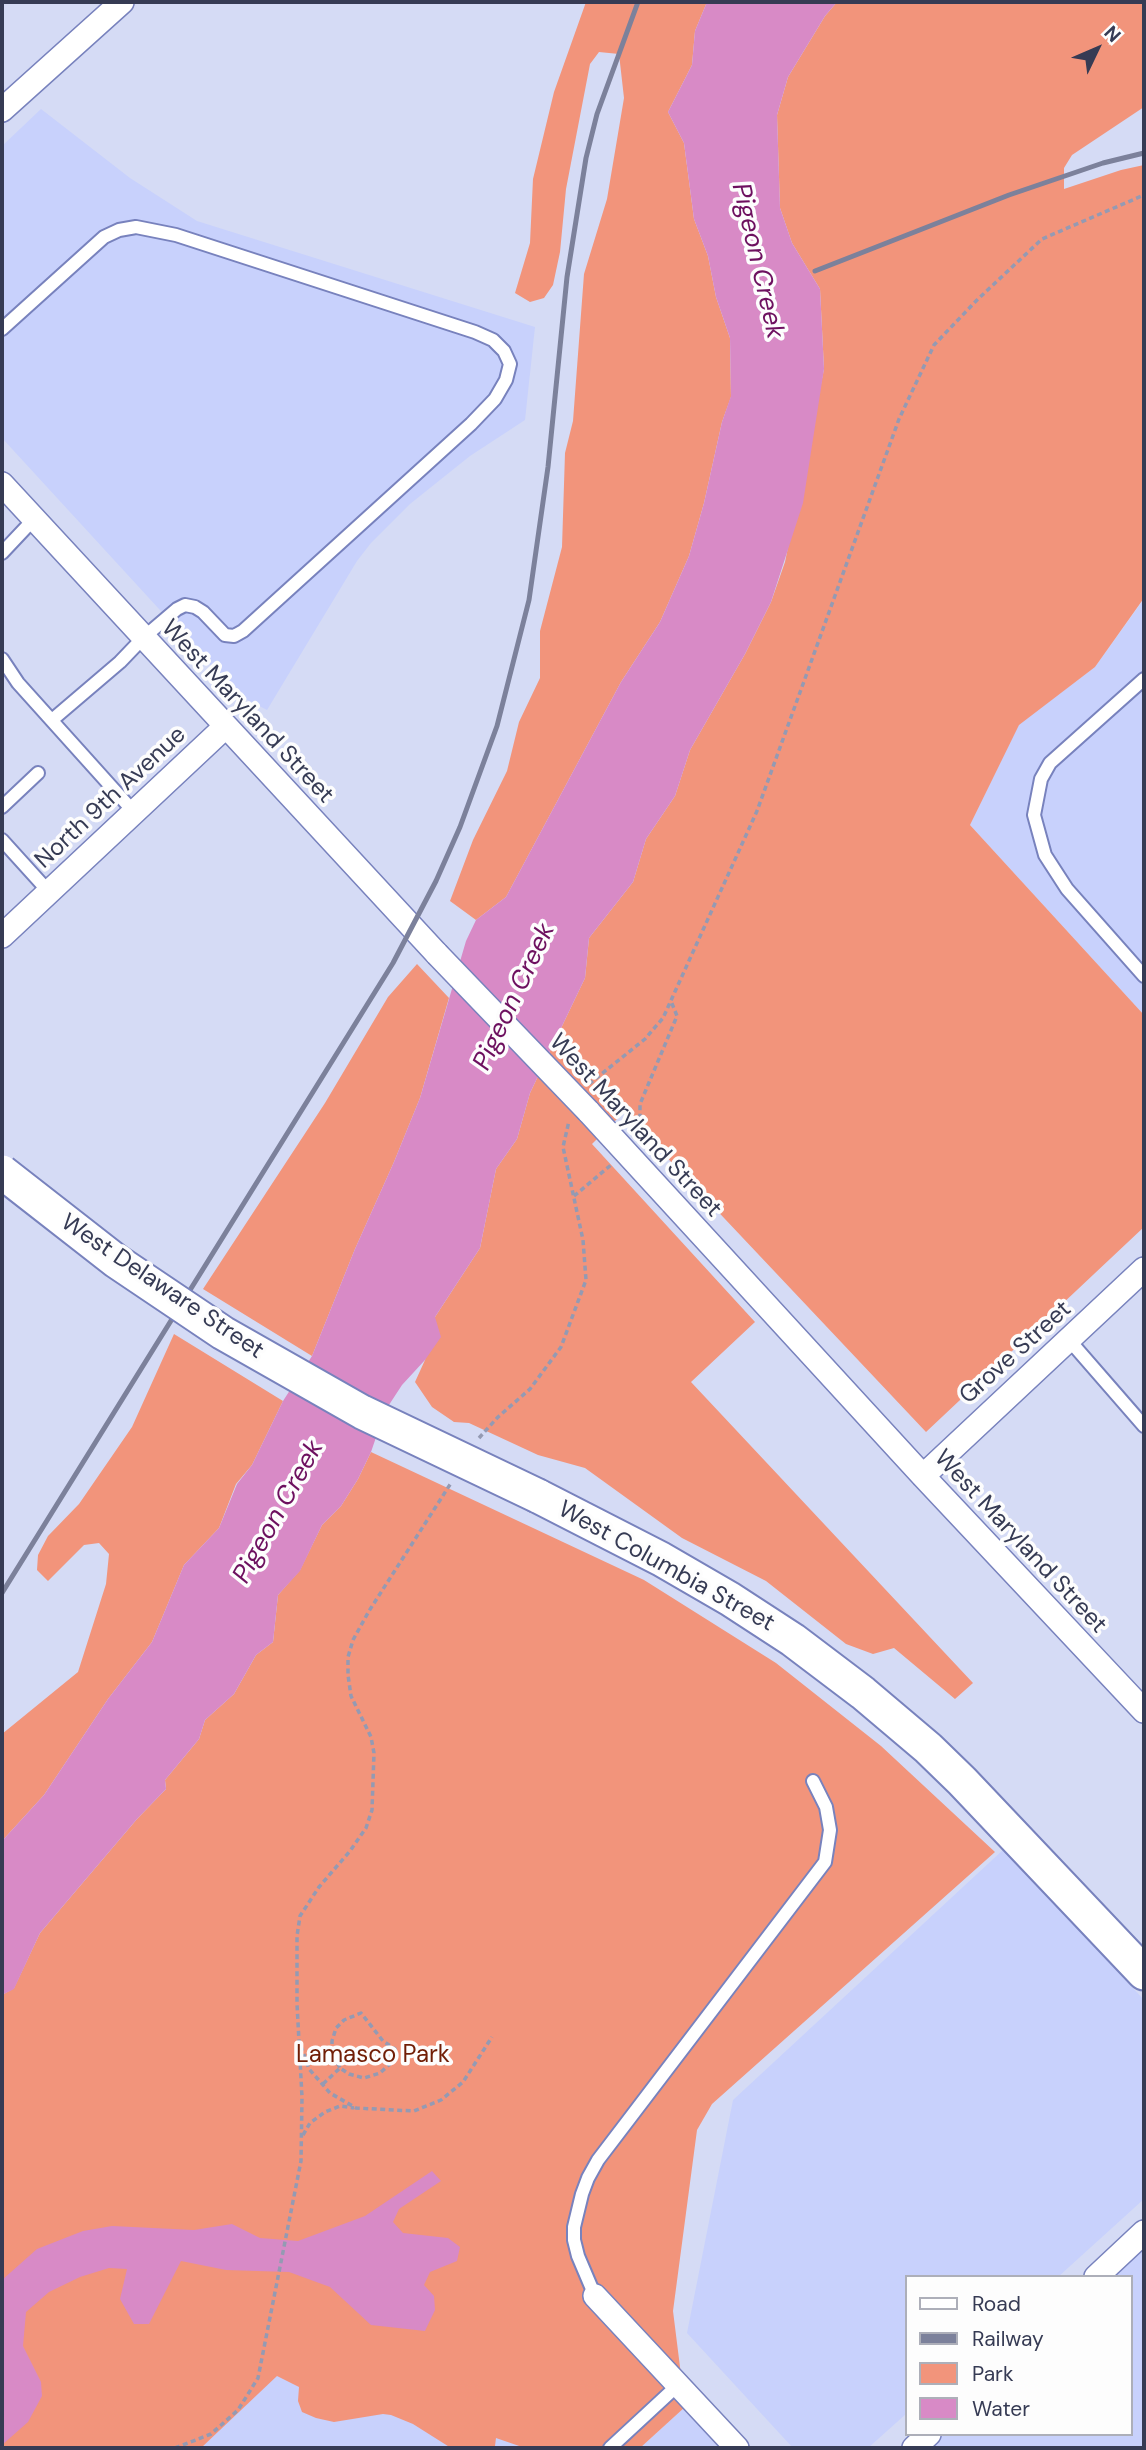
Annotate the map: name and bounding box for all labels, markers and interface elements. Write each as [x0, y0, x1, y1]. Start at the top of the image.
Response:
north arrow [1062, 14, 1132, 84]
text: N [1099, 20, 1126, 48]
water label: Pigeon Creek [724, 180, 790, 342]
street label: West Maryland Street [155, 614, 339, 810]
street label: North 9th Avenue [30, 721, 192, 875]
water label: Pigeon Creek [467, 918, 563, 1076]
street label: West Maryland Street [543, 1028, 727, 1224]
street label: West Delaware Street [55, 1208, 269, 1366]
street label: Grove Street [954, 1295, 1078, 1411]
water label: Pigeon Creek [227, 1435, 331, 1589]
street label: West Maryland Street [928, 1444, 1112, 1640]
street label: West Columbia Street [553, 1495, 779, 1639]
park label: Lamasco Park [296, 2042, 450, 2070]
legend [904, 2275, 1132, 2436]
text: Road [972, 2290, 1021, 2318]
text: Railway [972, 2325, 1044, 2353]
text: Park [972, 2360, 1013, 2388]
text: Water [972, 2395, 1030, 2423]

